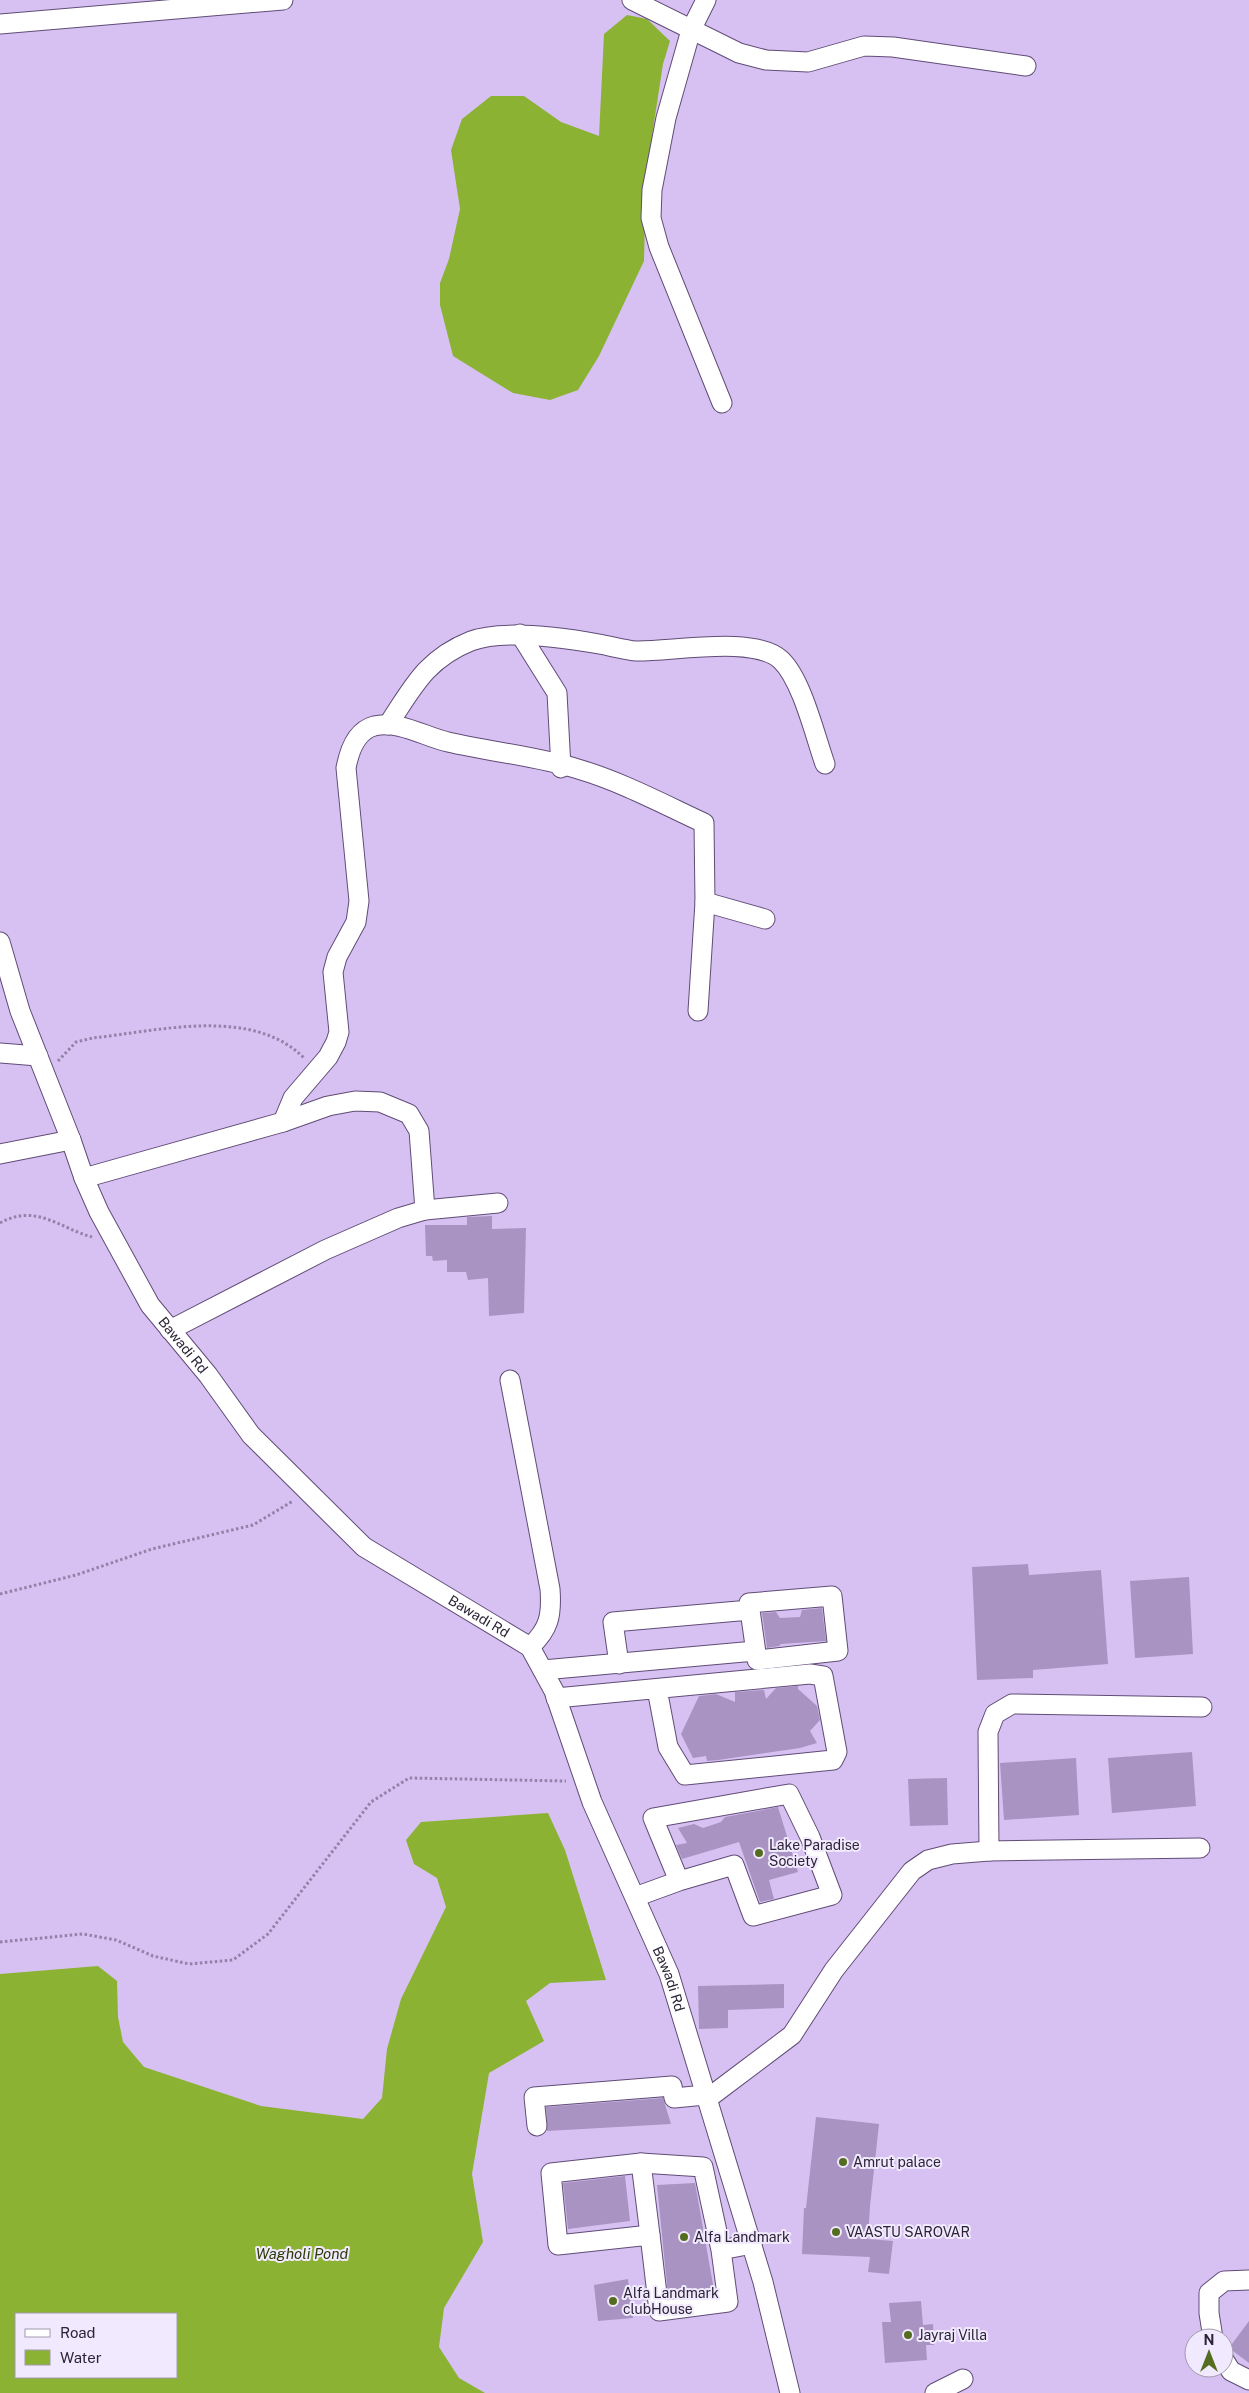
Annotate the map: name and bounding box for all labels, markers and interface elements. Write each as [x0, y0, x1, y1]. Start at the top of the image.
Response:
street label: Bawadi Rd [155, 1314, 211, 1377]
street label: Bawadi Rd [446, 1592, 512, 1641]
place label: Lake Paradise Society [769, 1837, 860, 1869]
marker: Lake Paradise Society [753, 1847, 765, 1859]
street label: Bawadi Rd [650, 1944, 688, 2013]
place label: Amrut palace [853, 2154, 941, 2170]
marker: Amrut palace [837, 2156, 849, 2168]
place label: VAASTU SAROVAR [846, 2224, 970, 2240]
marker: VAASTU SAROVAR [830, 2226, 842, 2238]
place label: Alfa Landmark [694, 2229, 790, 2245]
marker: Alfa Landmark [678, 2231, 690, 2243]
water label: Wagholi Pond [256, 2245, 349, 2262]
place label: Alfa Landmark clubHouse [623, 2285, 719, 2317]
marker: Alfa Landmark clubHouse [607, 2295, 619, 2307]
legend [15, 2313, 178, 2378]
text: Road [60, 2324, 96, 2341]
place label: Jayraj Villa [918, 2327, 987, 2343]
north arrow [1184, 2328, 1234, 2378]
marker: Jayraj Villa [902, 2329, 914, 2341]
text: N [1204, 2332, 1214, 2348]
text: Water [60, 2349, 102, 2366]

